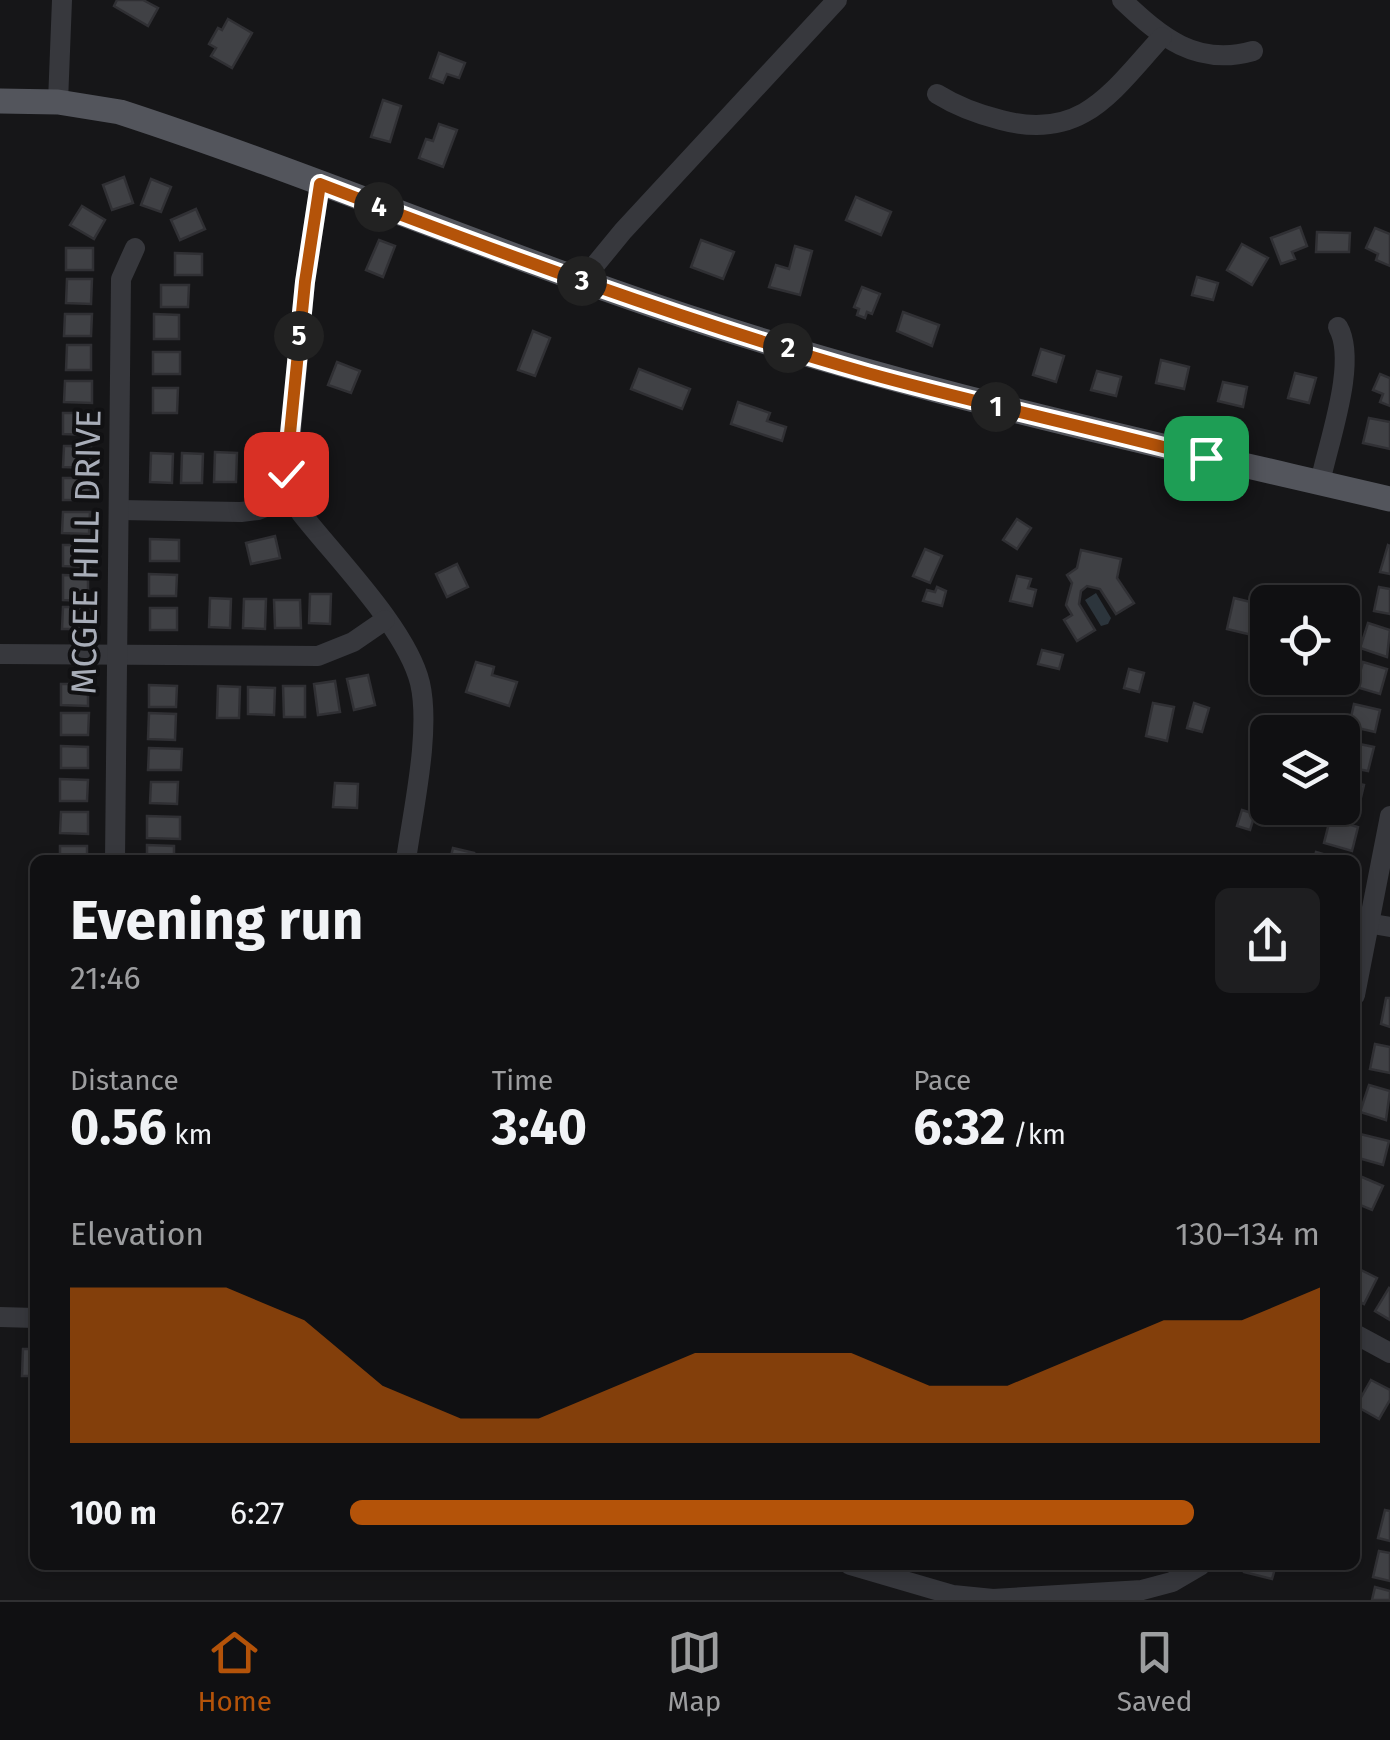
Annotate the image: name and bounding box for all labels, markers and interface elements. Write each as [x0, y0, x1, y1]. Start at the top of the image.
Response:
pin: 4 [354, 182, 404, 232]
text: 4 [371, 190, 387, 223]
pin: 3 [557, 256, 607, 306]
text: 3 [575, 264, 589, 297]
pin: 5 [274, 311, 324, 361]
text: 5 [291, 319, 307, 352]
pin: 2 [763, 323, 813, 373]
text: 2 [781, 331, 795, 364]
pin: 1 [971, 382, 1021, 432]
text: 1 [990, 390, 1003, 423]
street label: MCGEE HILL DRIVE [63, 409, 109, 695]
pin [1164, 416, 1249, 501]
icon: arrive [1179, 431, 1234, 486]
pin [244, 432, 329, 517]
icon: check [259, 447, 314, 502]
map controls [1250, 585, 1360, 825]
button: locate [1250, 585, 1360, 695]
button: layers [1250, 715, 1360, 825]
text: Evening run [70, 888, 364, 954]
button: share [1215, 888, 1320, 993]
text: 21:46 [70, 959, 141, 997]
text: Distance [70, 1064, 179, 1097]
text: Time [492, 1064, 553, 1097]
text: Pace [913, 1064, 971, 1097]
text: 0.56 [70, 1097, 167, 1157]
text: 3:40 [492, 1097, 587, 1157]
text: 6:32 [913, 1097, 1006, 1157]
text: km [167, 1118, 213, 1151]
text: /km [1006, 1118, 1066, 1151]
text: Elevation [70, 1215, 204, 1253]
text: 130–134 m [1175, 1215, 1320, 1253]
text: 100 m [70, 1494, 157, 1532]
text: 6:27 [230, 1494, 284, 1532]
tab: Home [197, 1625, 272, 1718]
tab: Map [667, 1625, 722, 1718]
tab: Saved [1117, 1625, 1193, 1718]

